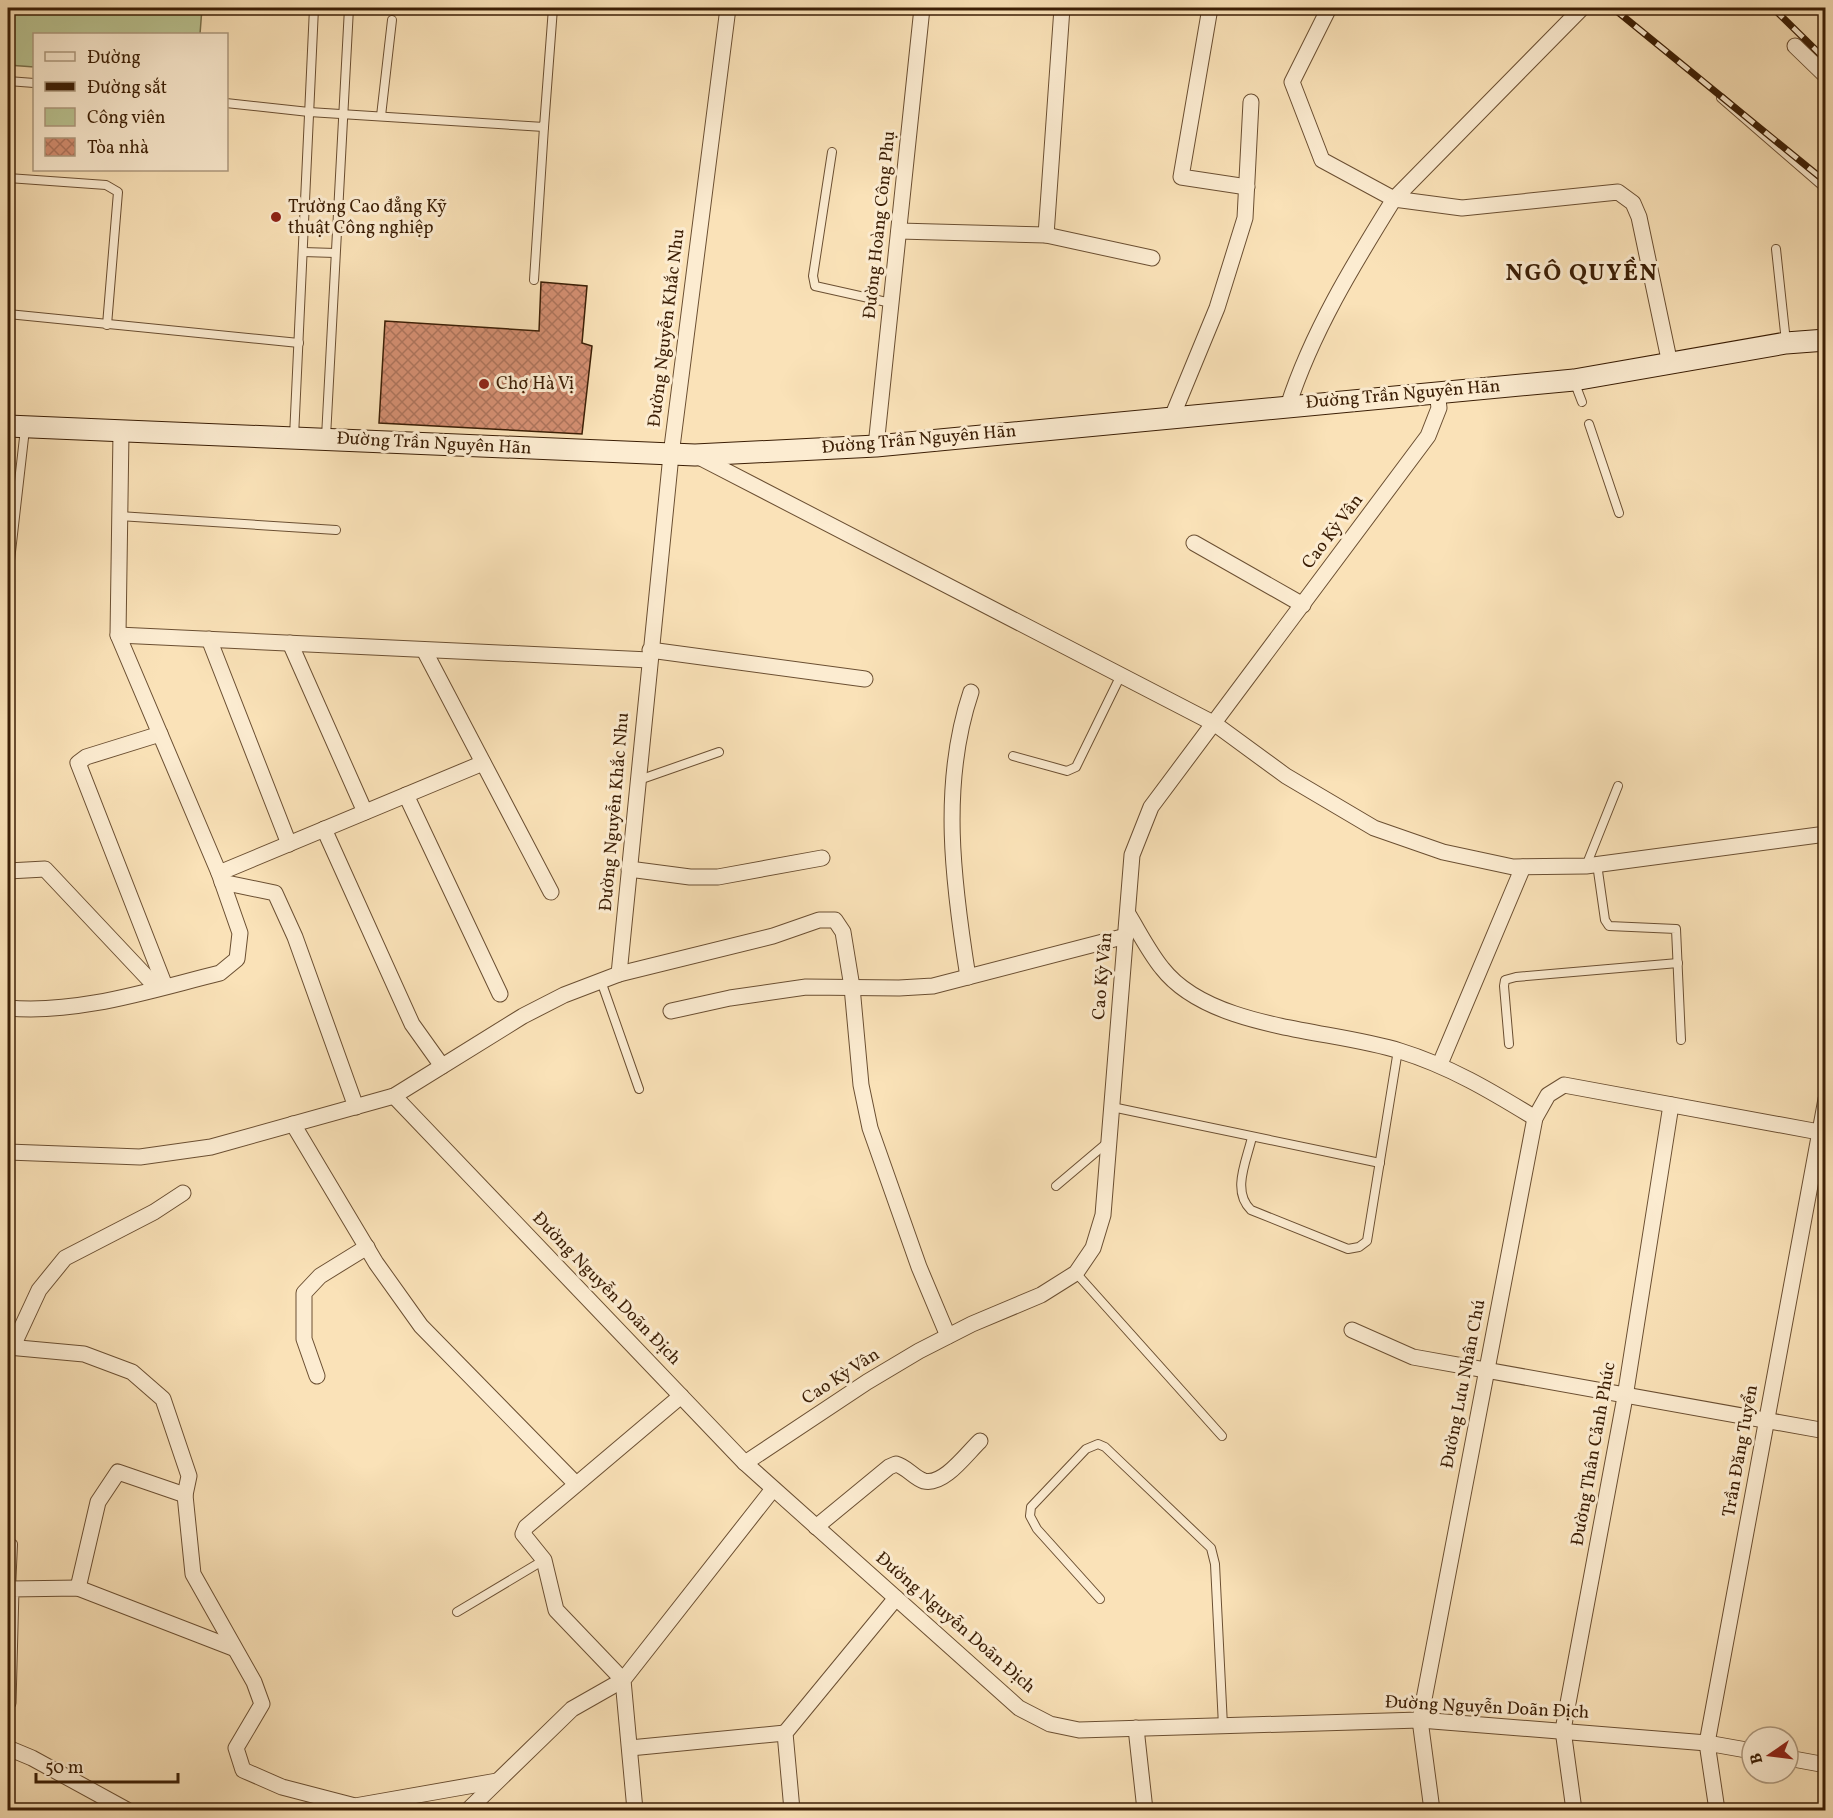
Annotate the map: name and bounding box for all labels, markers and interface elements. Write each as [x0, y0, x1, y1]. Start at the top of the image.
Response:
legend [33, 33, 228, 171]
text: Đường [87, 46, 141, 71]
text: Đường sắt [87, 76, 167, 101]
text: Công viên [87, 106, 166, 131]
street label: Đường Hoàng Công Phụ [858, 130, 902, 320]
text: Tòa nhà [87, 136, 149, 161]
place label: Trường Cao đẳng Kỹ thuật Công nghiệp [288, 195, 447, 241]
marker: Trường Cao đẳng Kỹ thuật Công nghiệp [269, 210, 283, 224]
street label: Đường Nguyễn Khắc Nhu [642, 227, 692, 429]
district label: NGÔ QUYỀN [1506, 256, 1658, 291]
place label: Chợ Hà Vị [496, 372, 574, 397]
street label: Đường Trần Nguyên Hãn [1305, 374, 1502, 416]
marker: Chợ Hà Vị [477, 377, 491, 391]
street label: Đường Trần Nguyên Hãn [821, 419, 1018, 461]
street label: Đường Trần Nguyên Hãn [336, 426, 532, 462]
street label: Cao Kỳ Vân [1297, 489, 1370, 575]
street label: Đường Nguyễn Khắc Nhu [594, 711, 636, 913]
street label: Cao Kỳ Vân [1087, 931, 1119, 1021]
street label: Đường Nguyễn Doãn Địch [526, 1207, 686, 1372]
street label: Đường Lưu Nhân Chú [1435, 1297, 1493, 1471]
street label: Cao Kỳ Vân [797, 1342, 885, 1411]
street label: Đường Thân Cảnh Phúc [1566, 1360, 1622, 1548]
street label: Trần Đăng Tuyển [1717, 1383, 1765, 1519]
street label: Đường Nguyễn Doãn Địch [870, 1546, 1041, 1700]
street label: Đường Nguyễn Doãn Địch [1384, 1690, 1590, 1726]
north arrow [1740, 1725, 1800, 1785]
scale bar [36, 1746, 178, 1784]
text: B [1745, 1750, 1769, 1766]
text: 50 m [45, 1756, 84, 1781]

